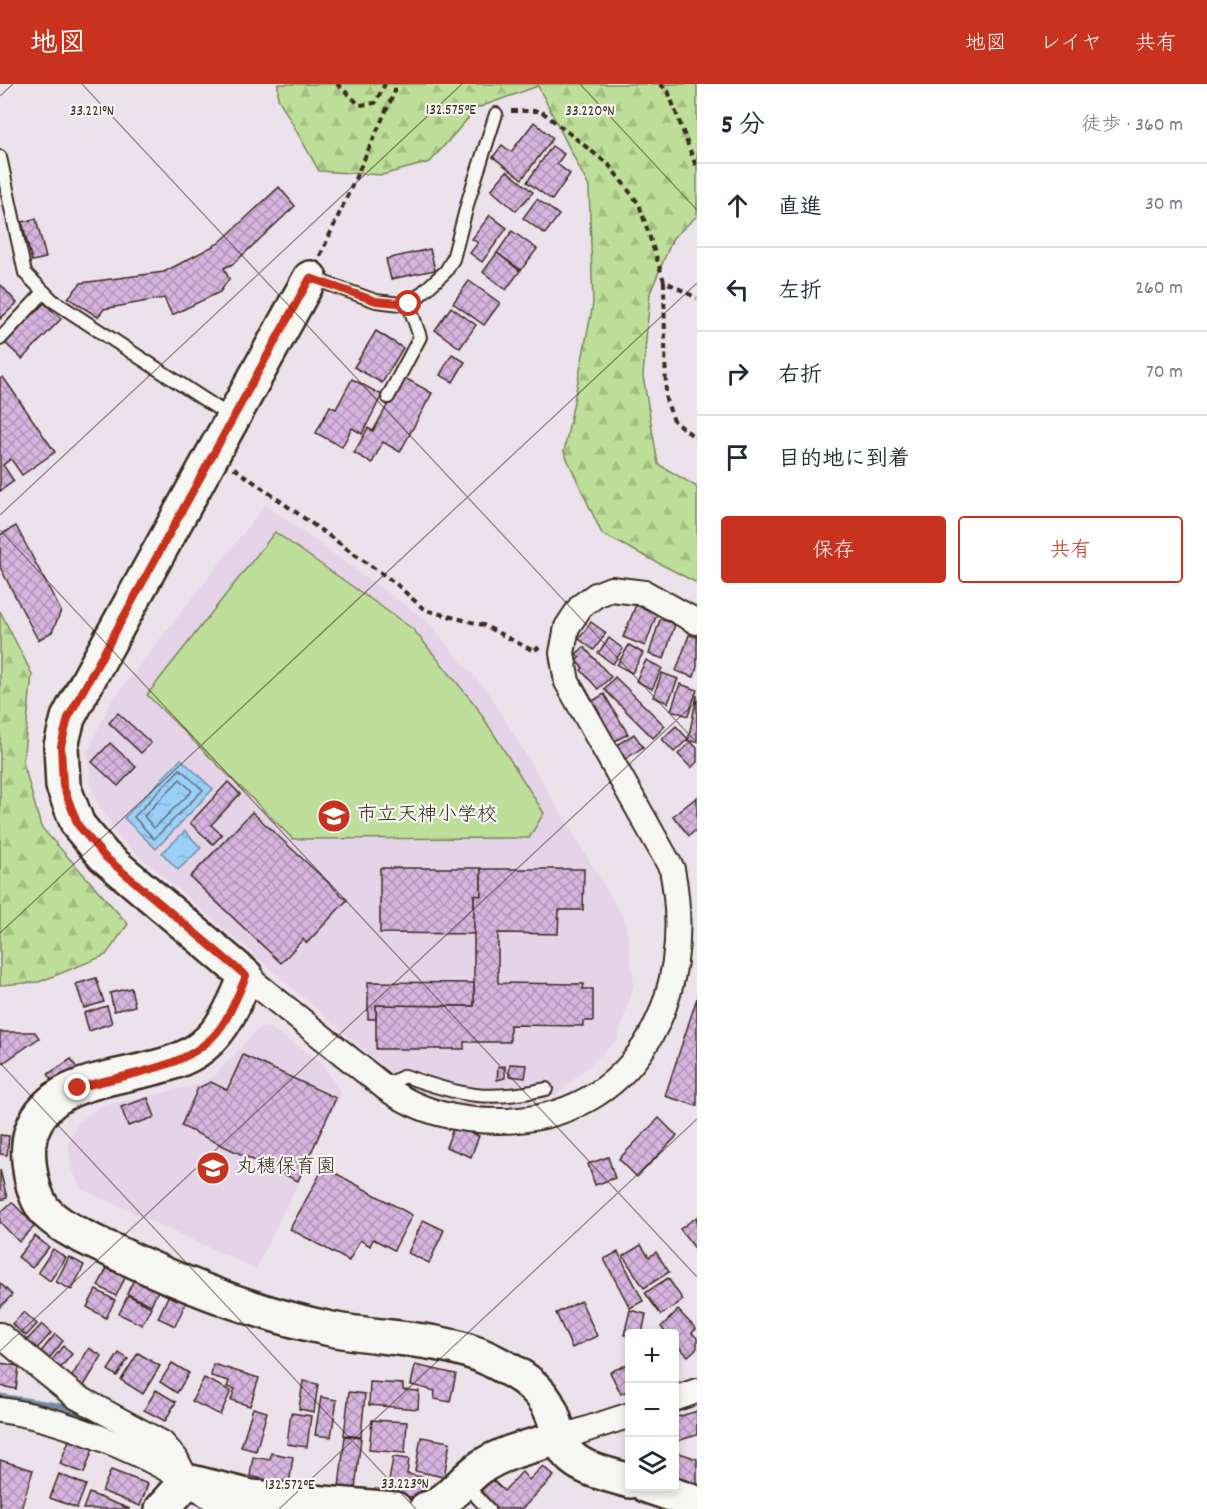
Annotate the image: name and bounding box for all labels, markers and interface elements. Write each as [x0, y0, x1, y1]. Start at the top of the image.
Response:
text: 地図 [30, 26, 86, 66]
text: 地図 [965, 30, 1007, 60]
text: レイヤ [1040, 30, 1102, 60]
text: 共有 [1135, 30, 1177, 60]
text: 132.575°E [426, 100, 476, 122]
text: 33.221°N [70, 101, 114, 123]
text: 33.220°N [565, 101, 615, 123]
text: 5 分 [721, 108, 765, 145]
text: 徒歩 · 360 m [1081, 112, 1183, 140]
icon: ahead [721, 189, 754, 222]
text: 30 m [1145, 191, 1183, 219]
text: 直進 [778, 193, 822, 224]
icon: left [721, 273, 754, 306]
text: 260 m [1135, 275, 1183, 303]
text: 左折 [778, 277, 822, 308]
route start [395, 290, 421, 316]
icon: right [721, 357, 754, 390]
text: 70 m [1146, 359, 1183, 387]
text: 右折 [778, 361, 822, 392]
icon: arrive [721, 441, 754, 474]
text: 目的地に到着 [778, 445, 910, 476]
button: 保存 [721, 516, 946, 583]
button: 共有 [958, 516, 1183, 583]
school or university icon: 市立天神小学校 [316, 798, 352, 834]
place label: 市立天神小学校 [357, 802, 497, 830]
route end [64, 1074, 90, 1100]
school or university icon: 丸穂保育園 [195, 1150, 231, 1186]
place label: 丸穂保育園 [236, 1154, 336, 1182]
map controls [625, 1329, 679, 1491]
button: + [625, 1329, 679, 1383]
button: − [625, 1383, 679, 1437]
button: layers [625, 1437, 679, 1491]
text: 33.223°N [381, 1474, 429, 1496]
text: 132.572°E [265, 1475, 315, 1497]

